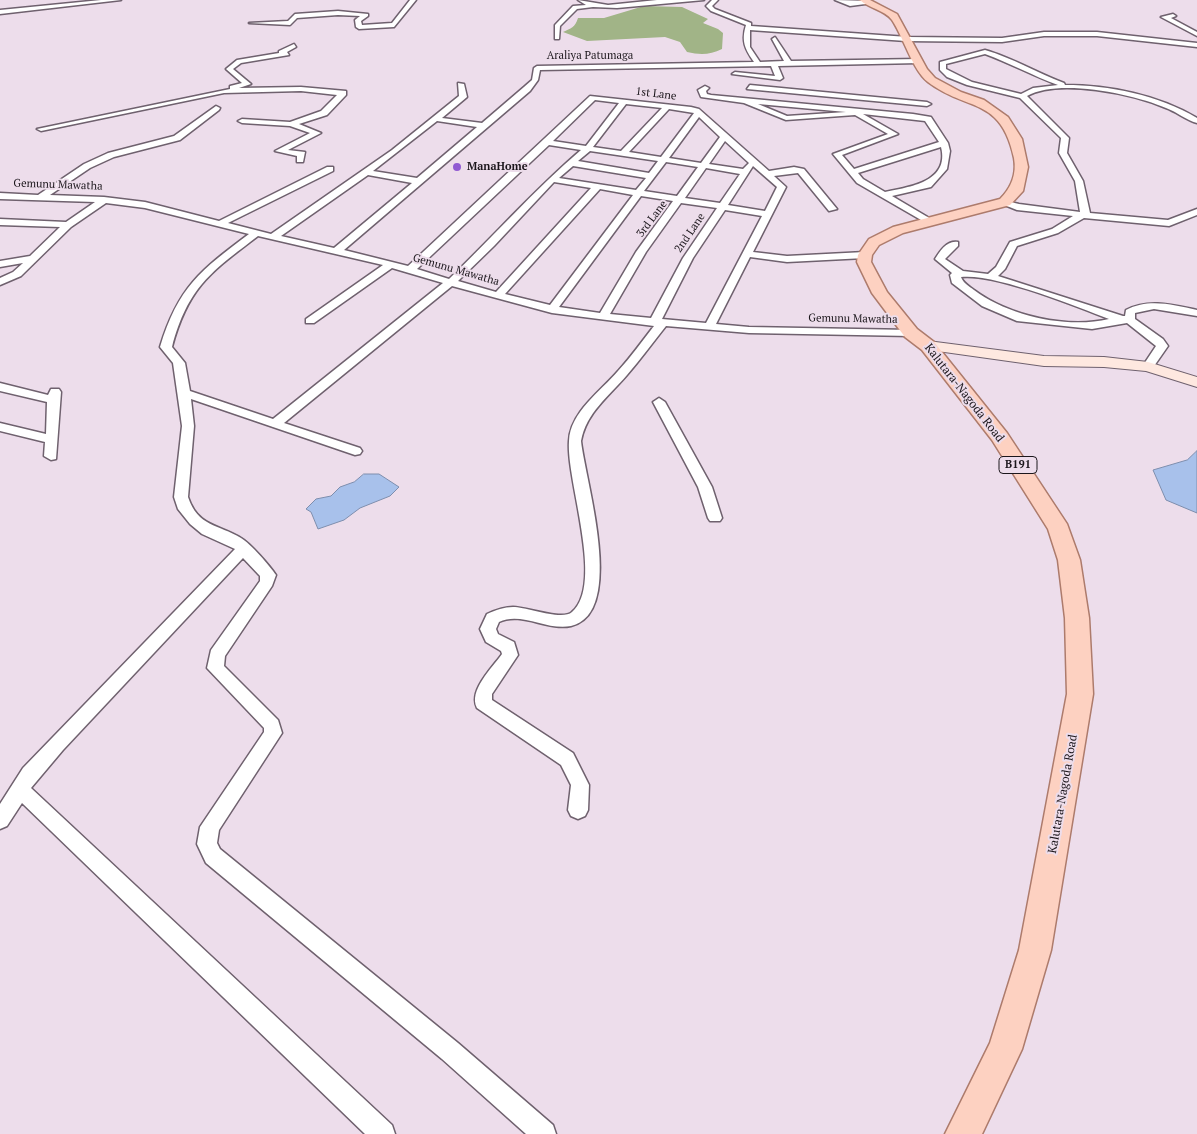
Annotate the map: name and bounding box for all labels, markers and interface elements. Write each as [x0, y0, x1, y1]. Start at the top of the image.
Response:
street label: Araliya Patumaga [547, 49, 633, 63]
street label: 1st Lane [635, 85, 677, 103]
place label: ManaHome [467, 160, 528, 174]
marker: ManaHome [451, 161, 463, 173]
street label: Gemunu Mawatha [13, 177, 103, 193]
street label: 3rd Lane [634, 198, 670, 240]
street label: 2nd Lane [672, 211, 708, 255]
street label: Gemunu Mawatha [411, 251, 501, 289]
street label: Gemunu Mawatha [808, 312, 898, 326]
street label: Kalutara-Nagoda Road [921, 341, 1007, 445]
road number: B191 [999, 456, 1037, 474]
street label: Kalutara-Nagoda Road [1045, 733, 1081, 855]

